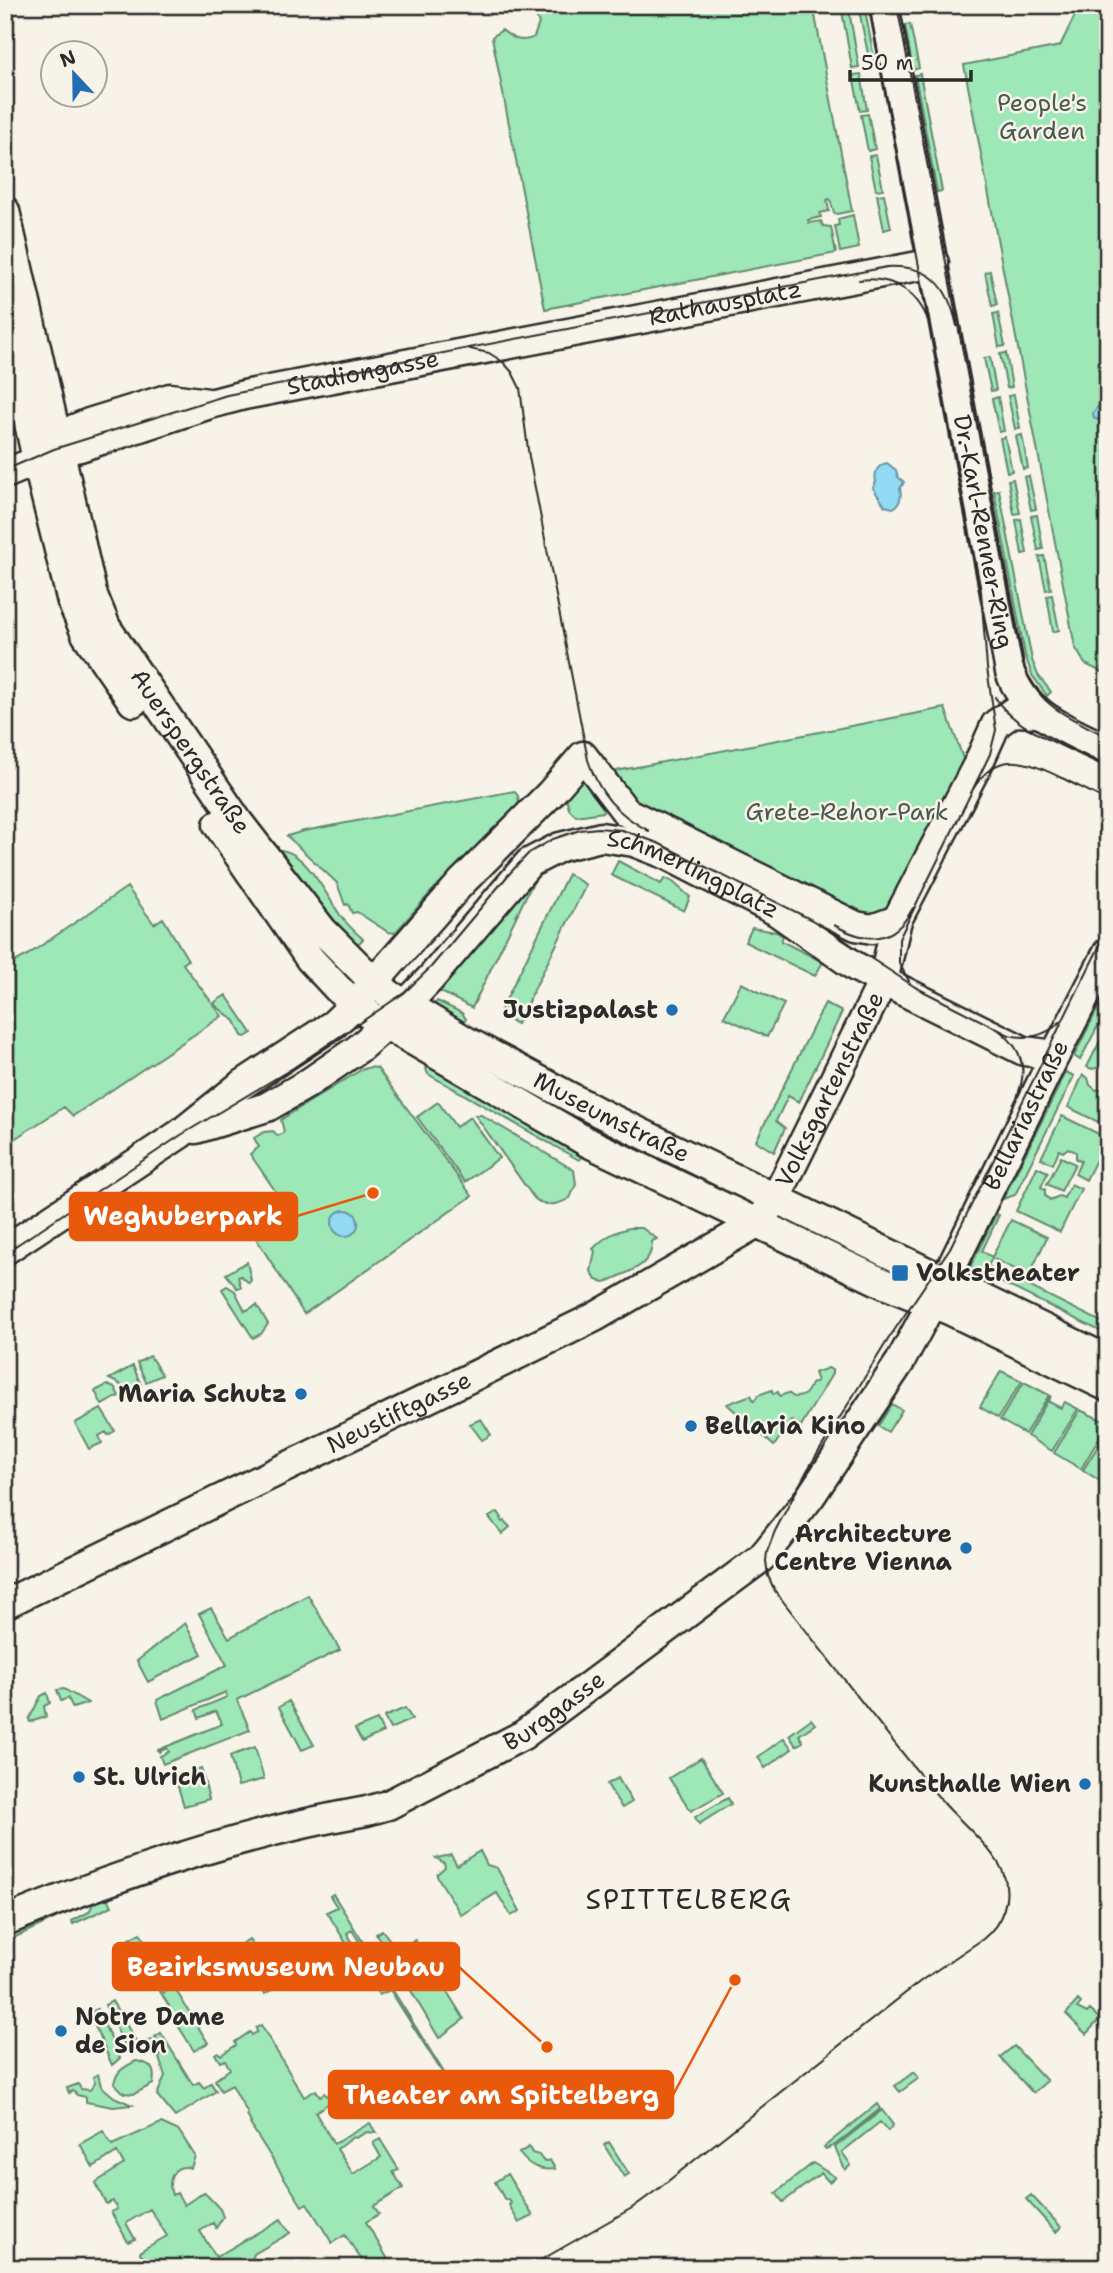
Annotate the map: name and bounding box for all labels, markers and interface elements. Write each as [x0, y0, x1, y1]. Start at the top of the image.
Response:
north arrow [38, 38, 108, 108]
scale bar [850, 38, 971, 82]
text: N [56, 44, 79, 73]
text: 50 m [861, 49, 914, 77]
park label: People's Garden [997, 87, 1087, 147]
street label: Rathausplatz [646, 273, 804, 333]
street label: Stadiongasse [284, 342, 442, 403]
street label: Dr.-Karl-Renner-Ring [946, 412, 1021, 651]
street label: Auerspergstraße [123, 663, 258, 841]
park label: Grete-Rehor-Park [746, 796, 949, 828]
street label: Schmerlingplatz [605, 822, 785, 926]
street label: Volksgartenstraße [768, 986, 891, 1192]
place label: Justizpalast [502, 994, 658, 1026]
marker: Justizpalast [664, 1002, 680, 1018]
street label: Bellariastraße [975, 1034, 1076, 1196]
street label: Museumstraße [528, 1064, 695, 1170]
callout: Weghuberpark [70, 1193, 297, 1240]
text: Weghuberpark [83, 1198, 283, 1233]
place label: Volkstheater [916, 1257, 1080, 1289]
marker: Volkstheater [890, 1263, 910, 1283]
street label: Neustiftgasse [321, 1364, 477, 1461]
place label: Maria Schutz [118, 1378, 287, 1410]
marker: Maria Schutz [293, 1386, 309, 1402]
place label: Bellaria Kino [705, 1410, 866, 1442]
marker: Bellaria Kino [683, 1418, 699, 1434]
place label: Architecture Centre Vienna [774, 1518, 953, 1578]
marker: Architecture Centre Vienna [958, 1540, 974, 1556]
street label: Burggasse [498, 1663, 611, 1759]
place label: St. Ulrich [93, 1761, 207, 1793]
place label: Kunsthalle Wien [868, 1768, 1071, 1800]
marker: St. Ulrich [71, 1769, 87, 1785]
marker: Kunsthalle Wien [1077, 1776, 1093, 1792]
district label: SPITTELBERG [585, 1880, 793, 1918]
callout: Bezirksmuseum Neubau [113, 1943, 459, 1990]
text: Bezirksmuseum Neubau [127, 1949, 445, 1984]
place label: Notre Dame de Sion [75, 2001, 225, 2061]
marker: Notre Dame de Sion [53, 2023, 69, 2039]
callout: Theater am Spittelberg [329, 2071, 673, 2118]
text: Theater am Spittelberg [343, 2077, 659, 2112]

